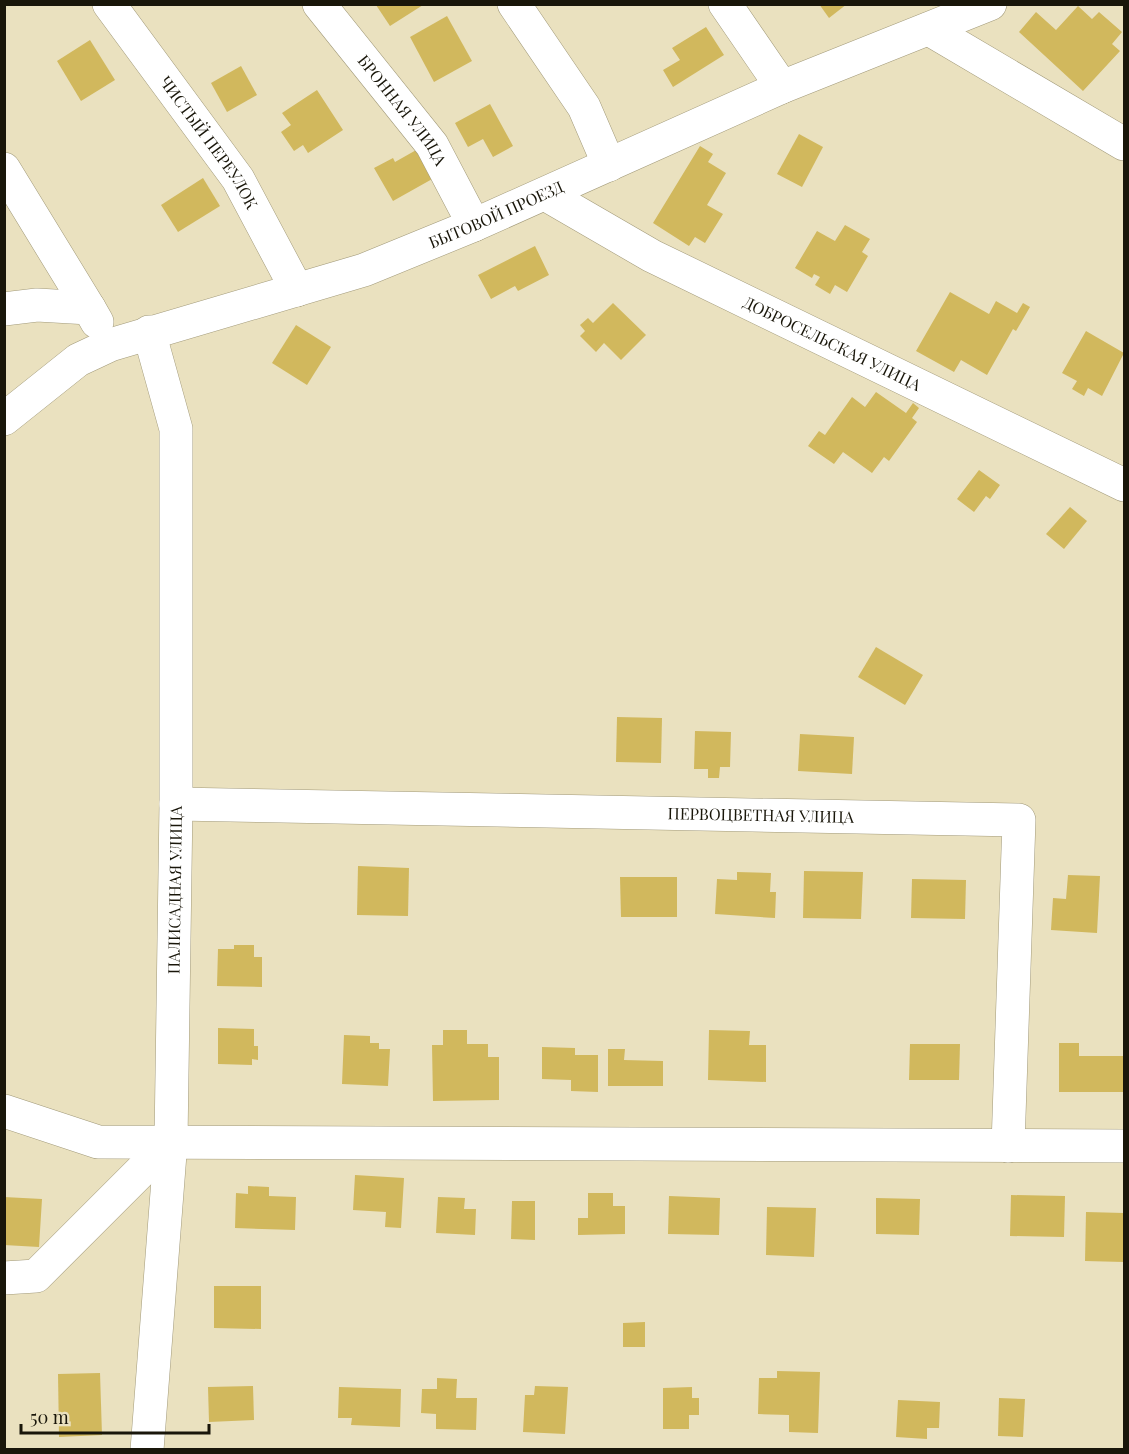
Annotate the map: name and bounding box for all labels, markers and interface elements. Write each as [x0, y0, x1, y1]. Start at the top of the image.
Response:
street label: БРОННАЯ УЛИЦА [354, 50, 452, 170]
street label: ЧИСТЫЙ ПЕРЕУЛОК [155, 71, 263, 213]
street label: БЫТОВОЙ ПРОЕЗД [425, 175, 566, 252]
street label: ДОБРОСЕЛЬСКАЯ УЛИЦА [740, 291, 926, 395]
street label: ПЕРВОЦВЕТНАЯ УЛИЦА [668, 802, 855, 827]
street label: ПАЛИСАДНАЯ УЛИЦА [162, 805, 186, 974]
scale bar [21, 1397, 208, 1435]
text: 50 m [30, 1405, 69, 1429]

